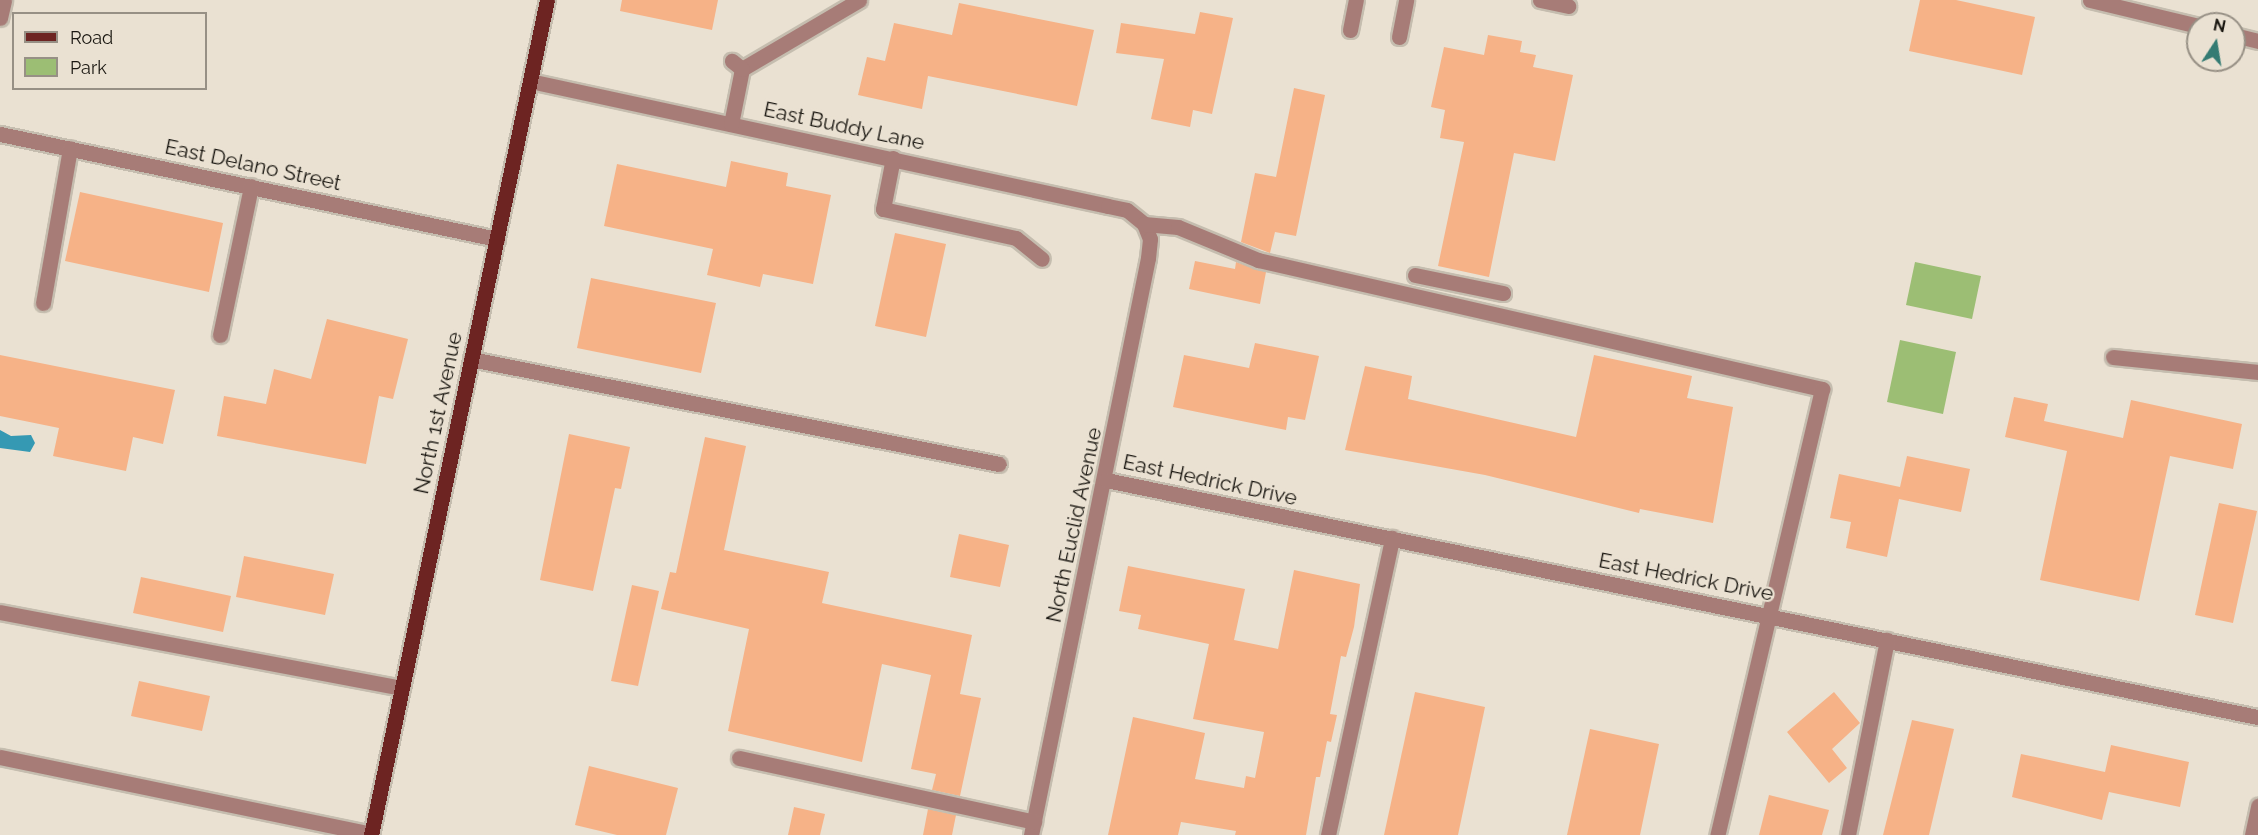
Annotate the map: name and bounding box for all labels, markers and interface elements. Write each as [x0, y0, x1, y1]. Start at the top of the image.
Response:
legend [12, 12, 207, 90]
north arrow [2186, 12, 2246, 72]
text: N [2211, 15, 2227, 36]
text: Road [70, 27, 113, 48]
text: Park [70, 57, 107, 78]
street label: East Buddy Lane [761, 97, 927, 155]
street label: East Delano Street [163, 134, 343, 196]
street label: North 1st Avenue [408, 329, 468, 497]
street label: North Euclid Avenue [1041, 425, 1107, 625]
street label: East Hedrick Drive [1121, 449, 1299, 511]
street label: East Hedrick Drive [1596, 548, 1776, 606]

